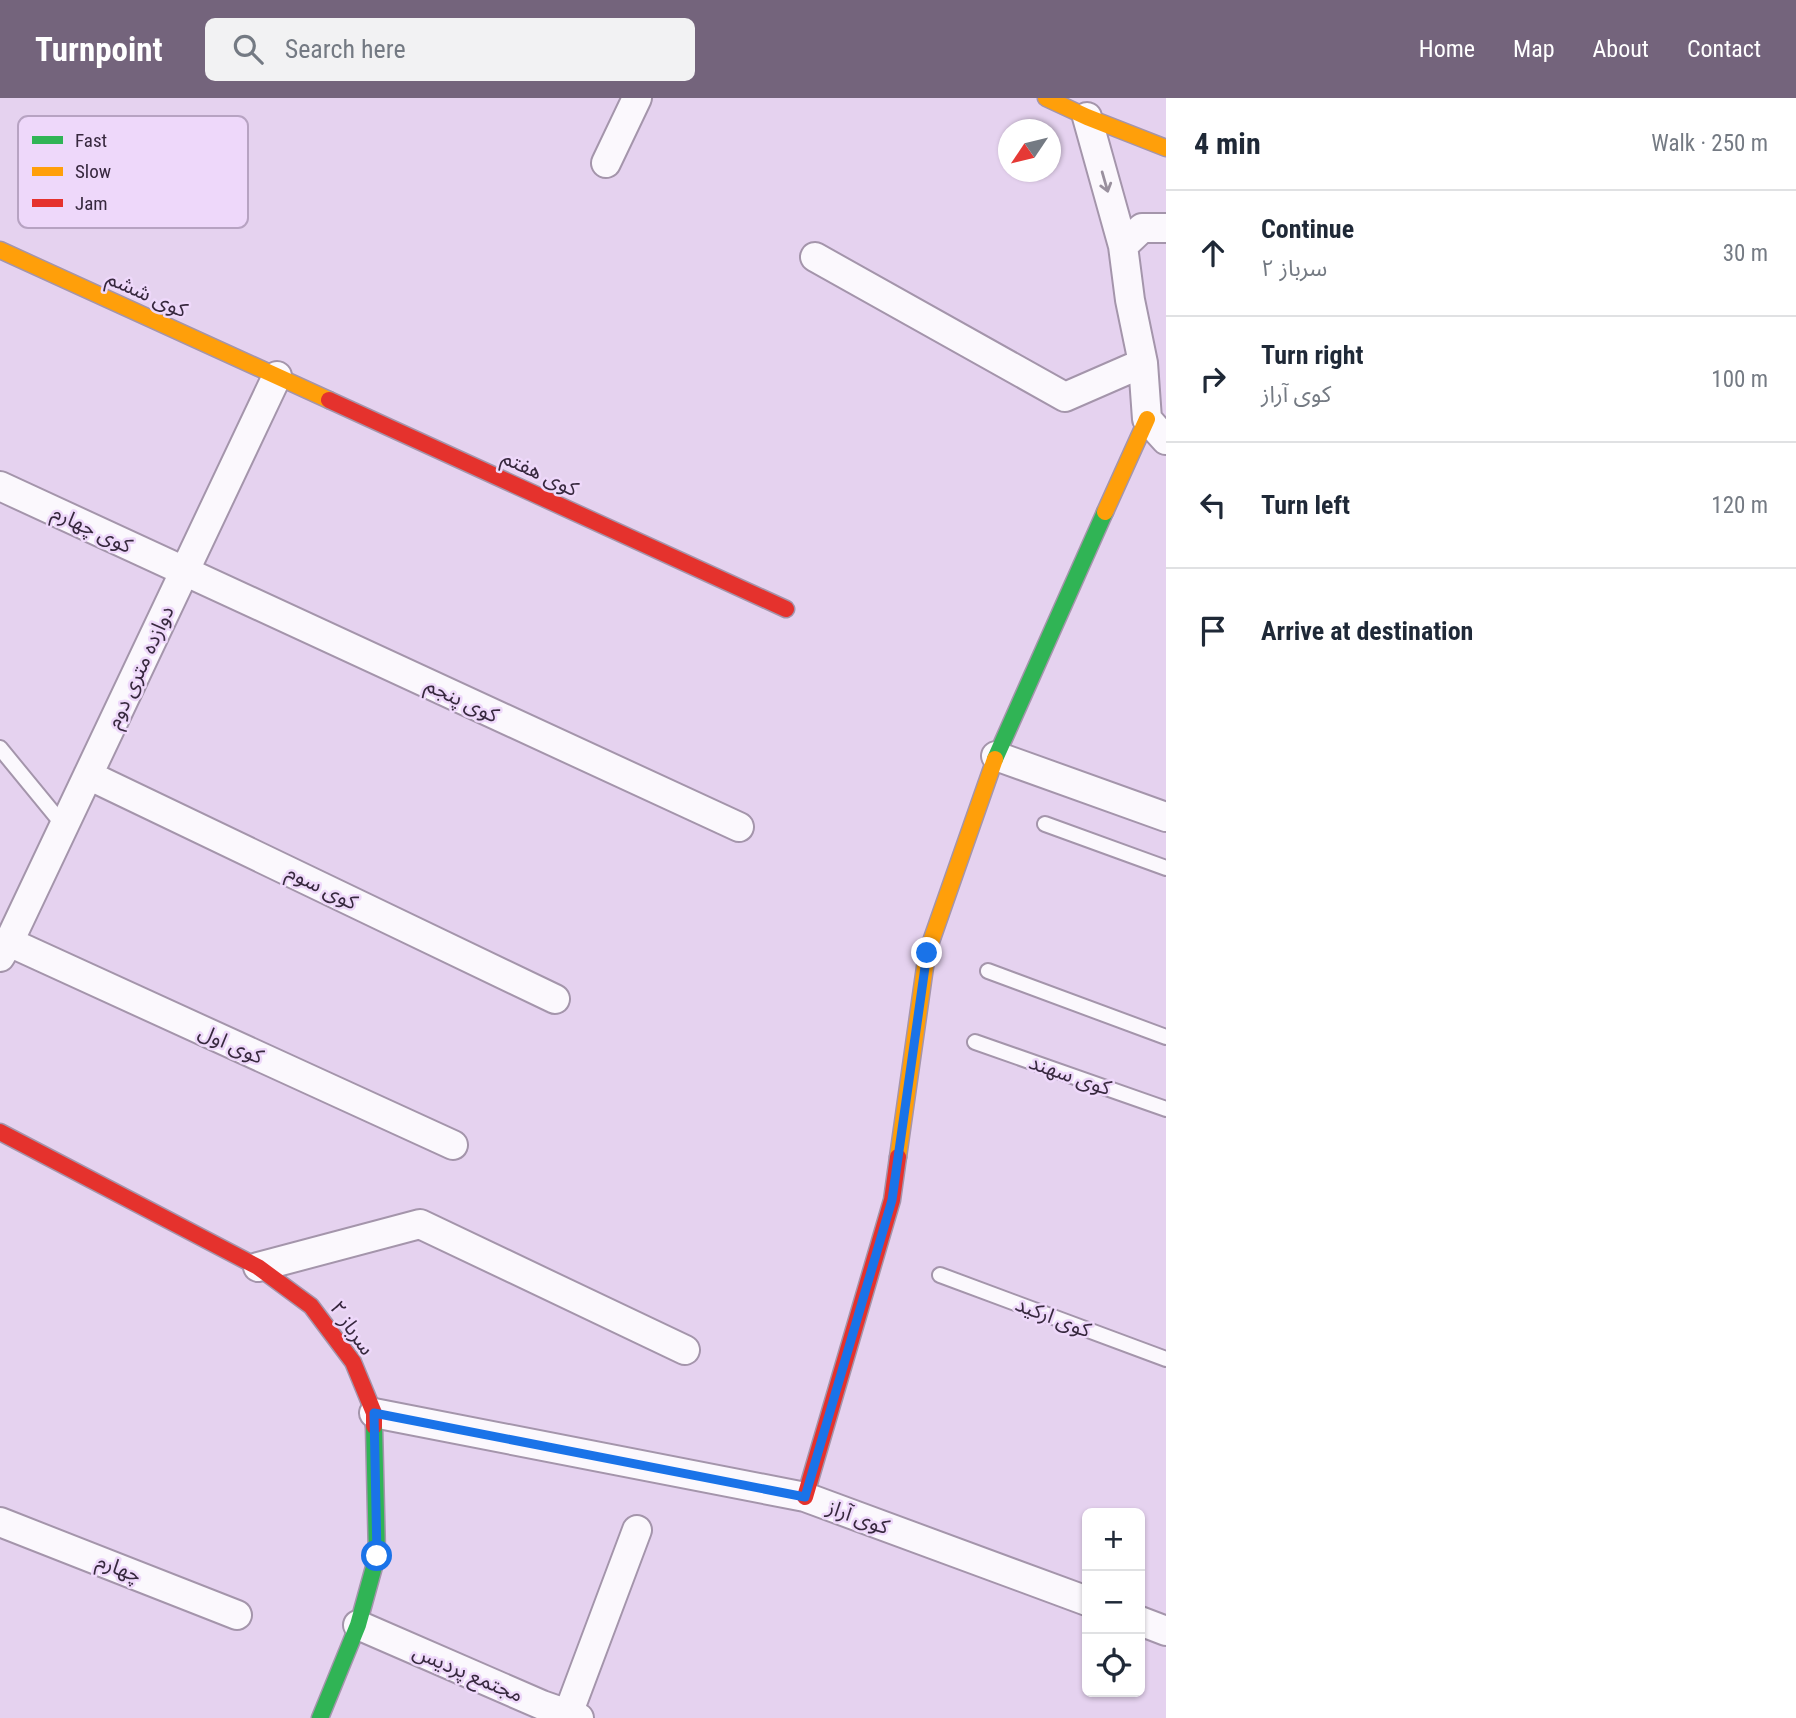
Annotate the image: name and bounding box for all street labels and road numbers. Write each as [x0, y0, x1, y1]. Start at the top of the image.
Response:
street label: کوی ششم [102, 266, 191, 325]
street label: کوی هفتم [497, 445, 582, 504]
street label: کوی چهارم [46, 500, 136, 562]
street label: دوازده متری دوم [101, 602, 182, 734]
street label: کوی پنجم [420, 673, 503, 730]
street label: کوی سوم [281, 860, 362, 918]
street label: کوی اول [195, 1019, 267, 1069]
street label: کوی سهند [1026, 1050, 1114, 1100]
street label: کوی ارکید [1012, 1292, 1094, 1342]
street label: سرباز ۲ [325, 1296, 379, 1360]
street label: کوی آراز [823, 1494, 893, 1539]
street label: چهارم [92, 1549, 145, 1591]
street label: مجتمع پردیس [408, 1639, 527, 1710]

